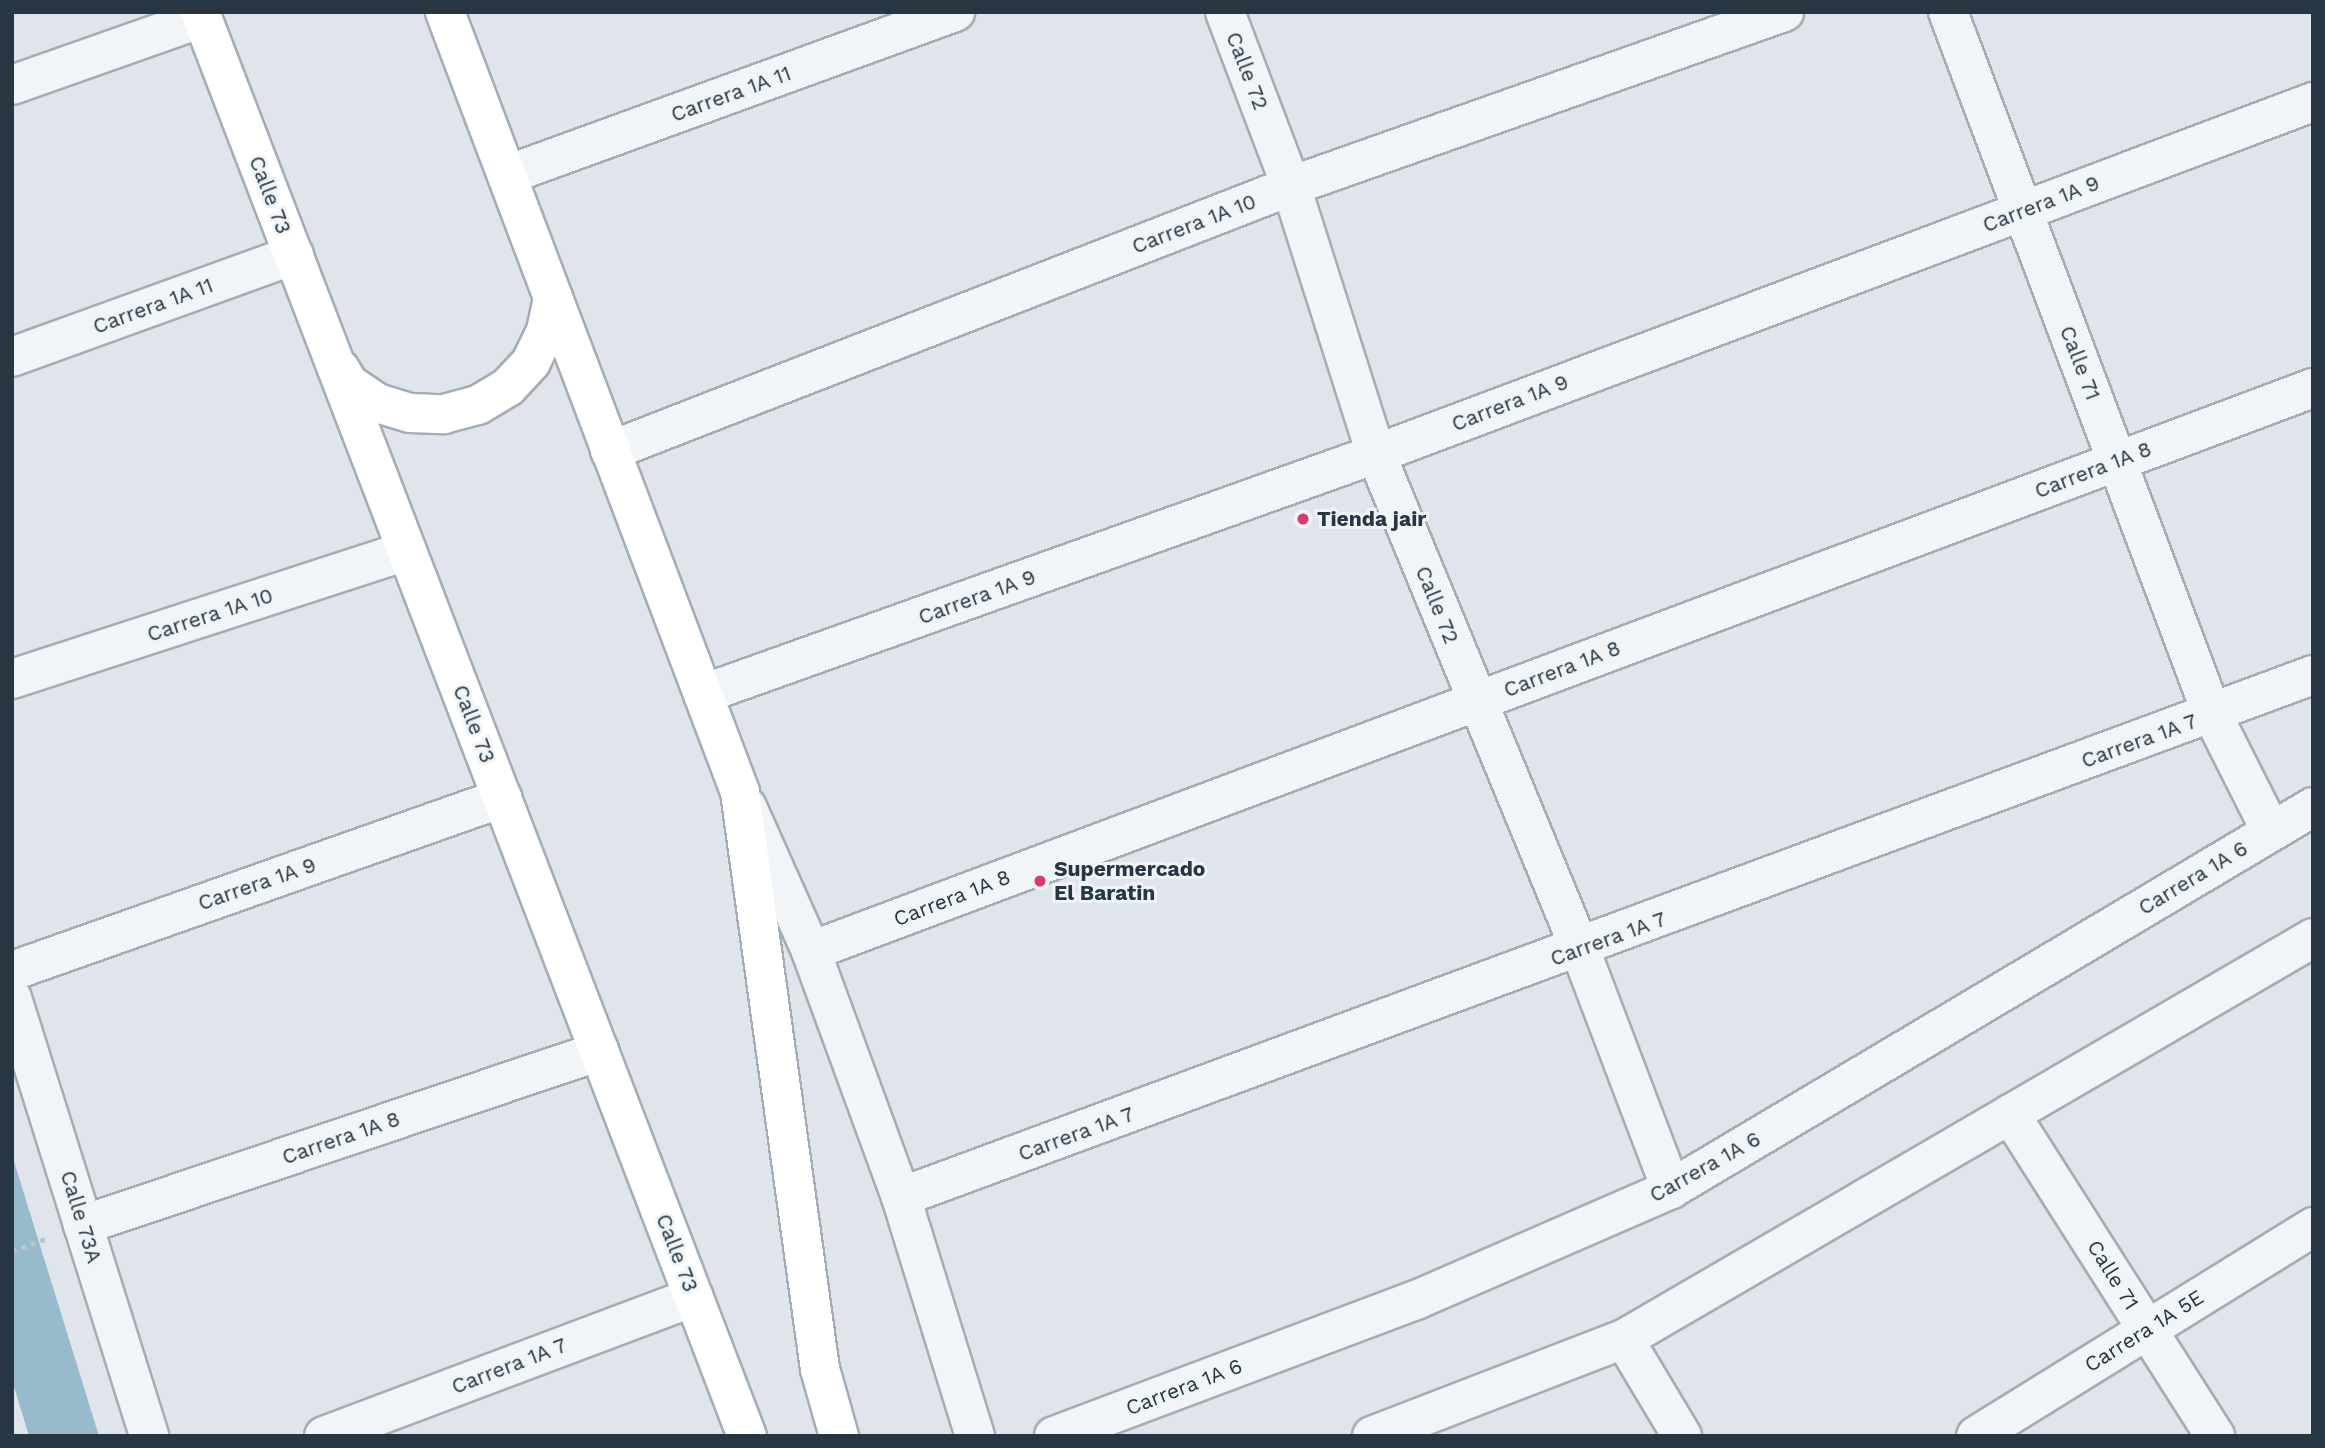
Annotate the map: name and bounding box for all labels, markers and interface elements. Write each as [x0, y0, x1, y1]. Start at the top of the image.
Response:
street label: Calle 72 [1220, 28, 1274, 114]
street label: Carrera 1A 11 [666, 60, 796, 128]
street label: Calle 73 [243, 152, 297, 238]
street label: Carrera 1A 9 [1978, 170, 2104, 238]
street label: Carrera 1A 10 [1127, 188, 1261, 260]
street label: Carrera 1A 11 [88, 272, 218, 340]
street label: Calle 71 [2054, 322, 2106, 404]
street label: Carrera 1A 9 [1447, 369, 1573, 437]
street label: Carrera 1A 8 [2030, 436, 2156, 504]
place label: Tienda jair [1317, 506, 1426, 532]
marker: Tienda jair [1295, 511, 1311, 527]
street label: Calle 72 [1410, 562, 1464, 648]
street label: Carrera 1A 9 [914, 564, 1040, 630]
street label: Carrera 1A 10 [143, 582, 277, 648]
street label: Carrera 1A 8 [1499, 635, 1625, 703]
street label: Calle 73 [447, 681, 501, 767]
street label: Carrera 1A 7 [2077, 708, 2201, 774]
street label: Carrera 1A 6 [2133, 835, 2253, 921]
street label: Carrera 1A 9 [194, 852, 320, 916]
place label: Supermercado El Baratin [1054, 856, 1205, 906]
street label: Carrera 1A 8 [889, 864, 1015, 932]
marker: Supermercado El Baratin [1032, 873, 1048, 889]
street label: Carrera 1A 7 [1546, 906, 1670, 972]
street label: Carrera 1A 7 [1014, 1101, 1138, 1167]
street label: Carrera 1A 8 [278, 1106, 404, 1170]
street label: Carrera 1A 6 [1644, 1126, 1766, 1208]
street label: Calle 73A [55, 1167, 107, 1267]
street label: Calle 73 [650, 1210, 704, 1296]
street label: Calle 71 [2082, 1235, 2144, 1315]
street label: Carrera 1A 5E [2079, 1284, 2209, 1378]
street label: Carrera 1A 7 [447, 1332, 571, 1400]
street label: Carrera 1A 6 [1121, 1353, 1247, 1421]

